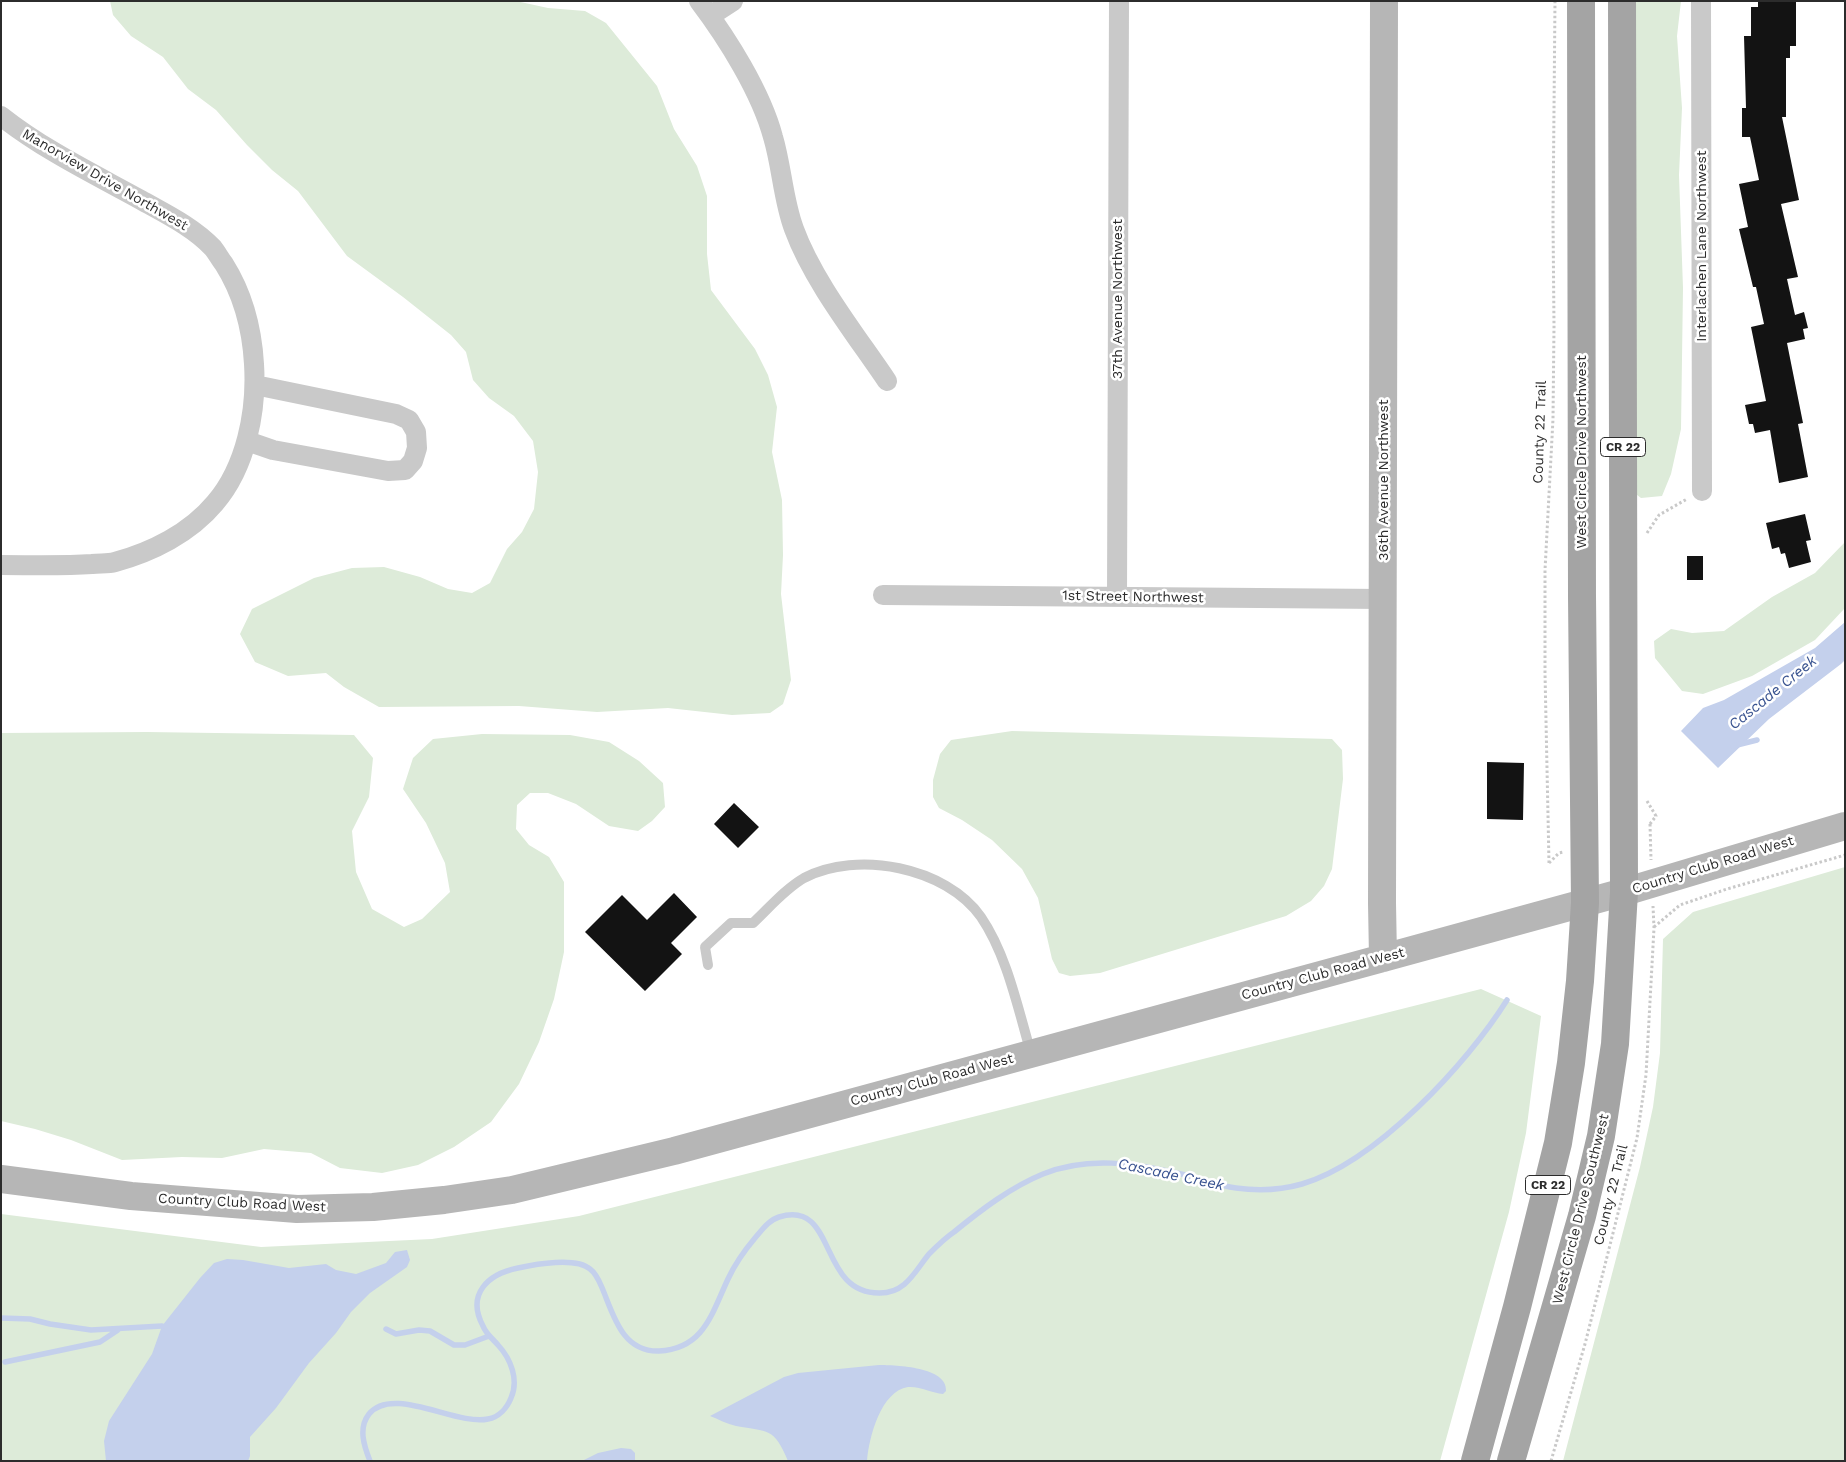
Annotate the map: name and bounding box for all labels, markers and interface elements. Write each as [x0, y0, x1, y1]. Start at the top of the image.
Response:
street label: Manorview Drive Northwest [19, 126, 191, 234]
street label: Interlachen Lane Northwest [1694, 150, 1710, 342]
street label: 37th Avenue Northwest [1110, 219, 1126, 379]
street label: West Circle Drive Northwest [1574, 355, 1590, 549]
street label: County 22 Trail [1530, 380, 1550, 484]
street label: 36th Avenue Northwest [1376, 399, 1392, 561]
road number: CR 22 [1600, 438, 1646, 457]
street label: 1st Street Northwest [1062, 587, 1204, 607]
water label: Cascade Creek [1725, 652, 1821, 734]
street label: Country Club Road West [1630, 832, 1796, 898]
street label: Country Club Road West [1240, 944, 1406, 1004]
street label: Country Club Road West [849, 1050, 1015, 1110]
street label: West Circle Drive Southwest [1549, 1112, 1613, 1306]
street label: County 22 Trail [1590, 1143, 1632, 1247]
water label: Cascade Creek [1116, 1155, 1226, 1195]
road number: CR 22 [1526, 1176, 1570, 1194]
street label: Country Club Road West [158, 1190, 326, 1216]

